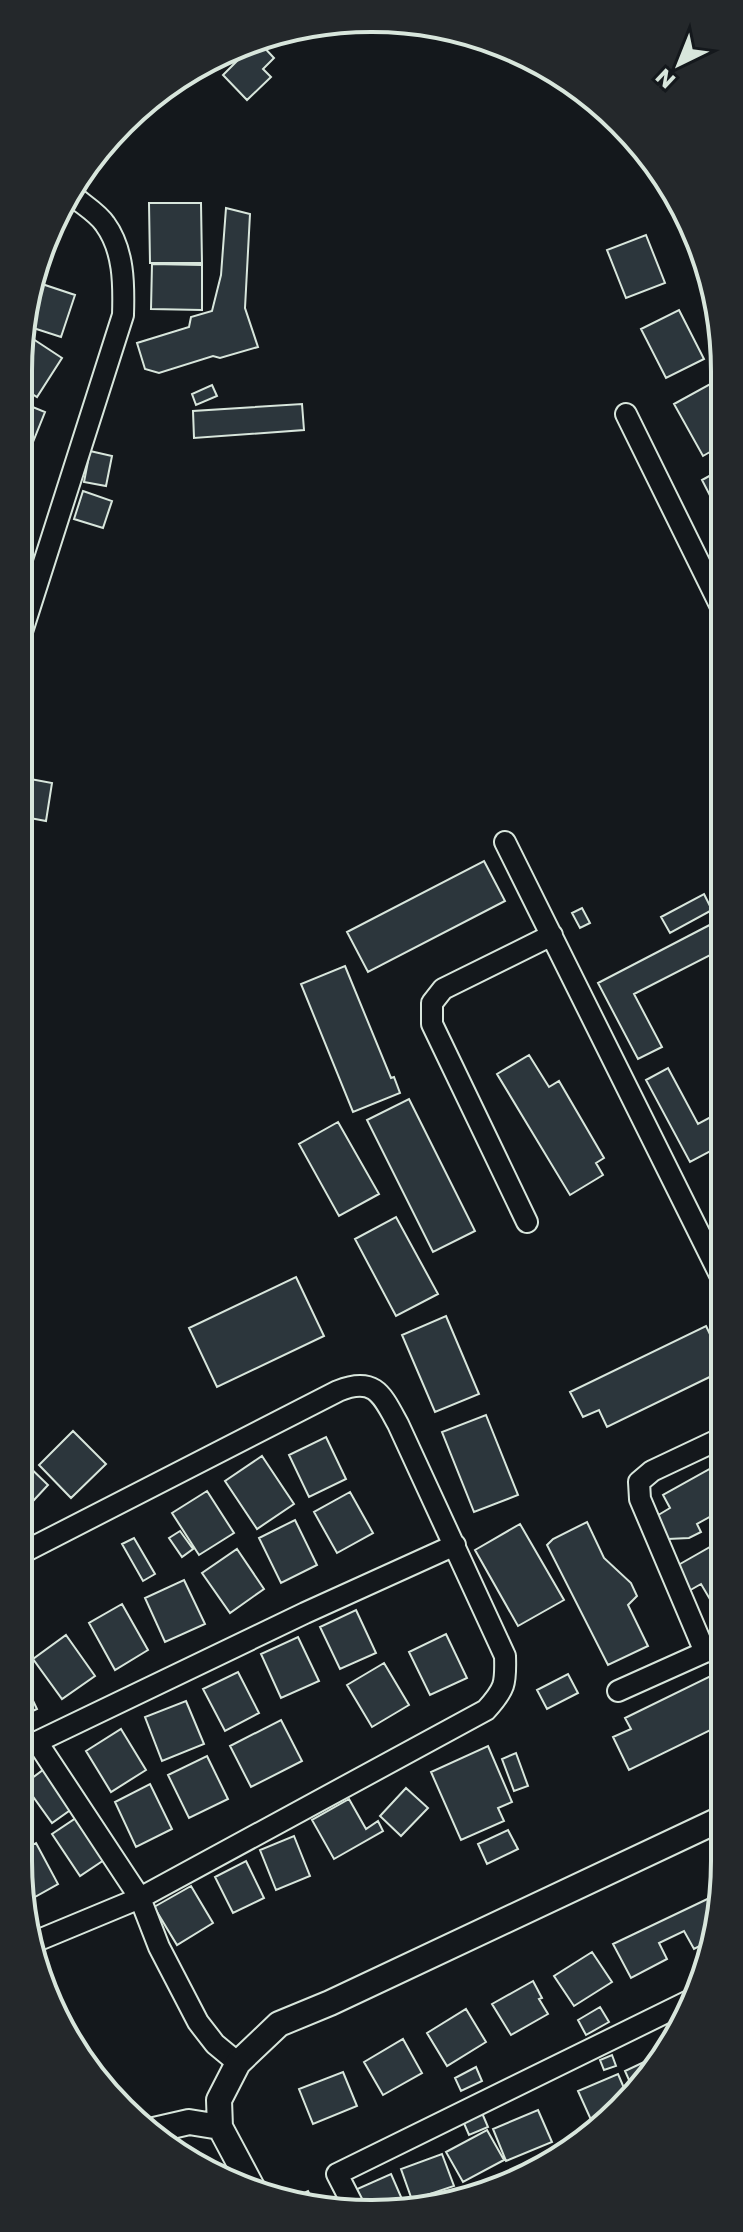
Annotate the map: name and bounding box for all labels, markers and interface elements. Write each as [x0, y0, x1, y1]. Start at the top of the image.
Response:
north arrow [639, 24, 719, 104]
text: N [649, 61, 682, 95]

